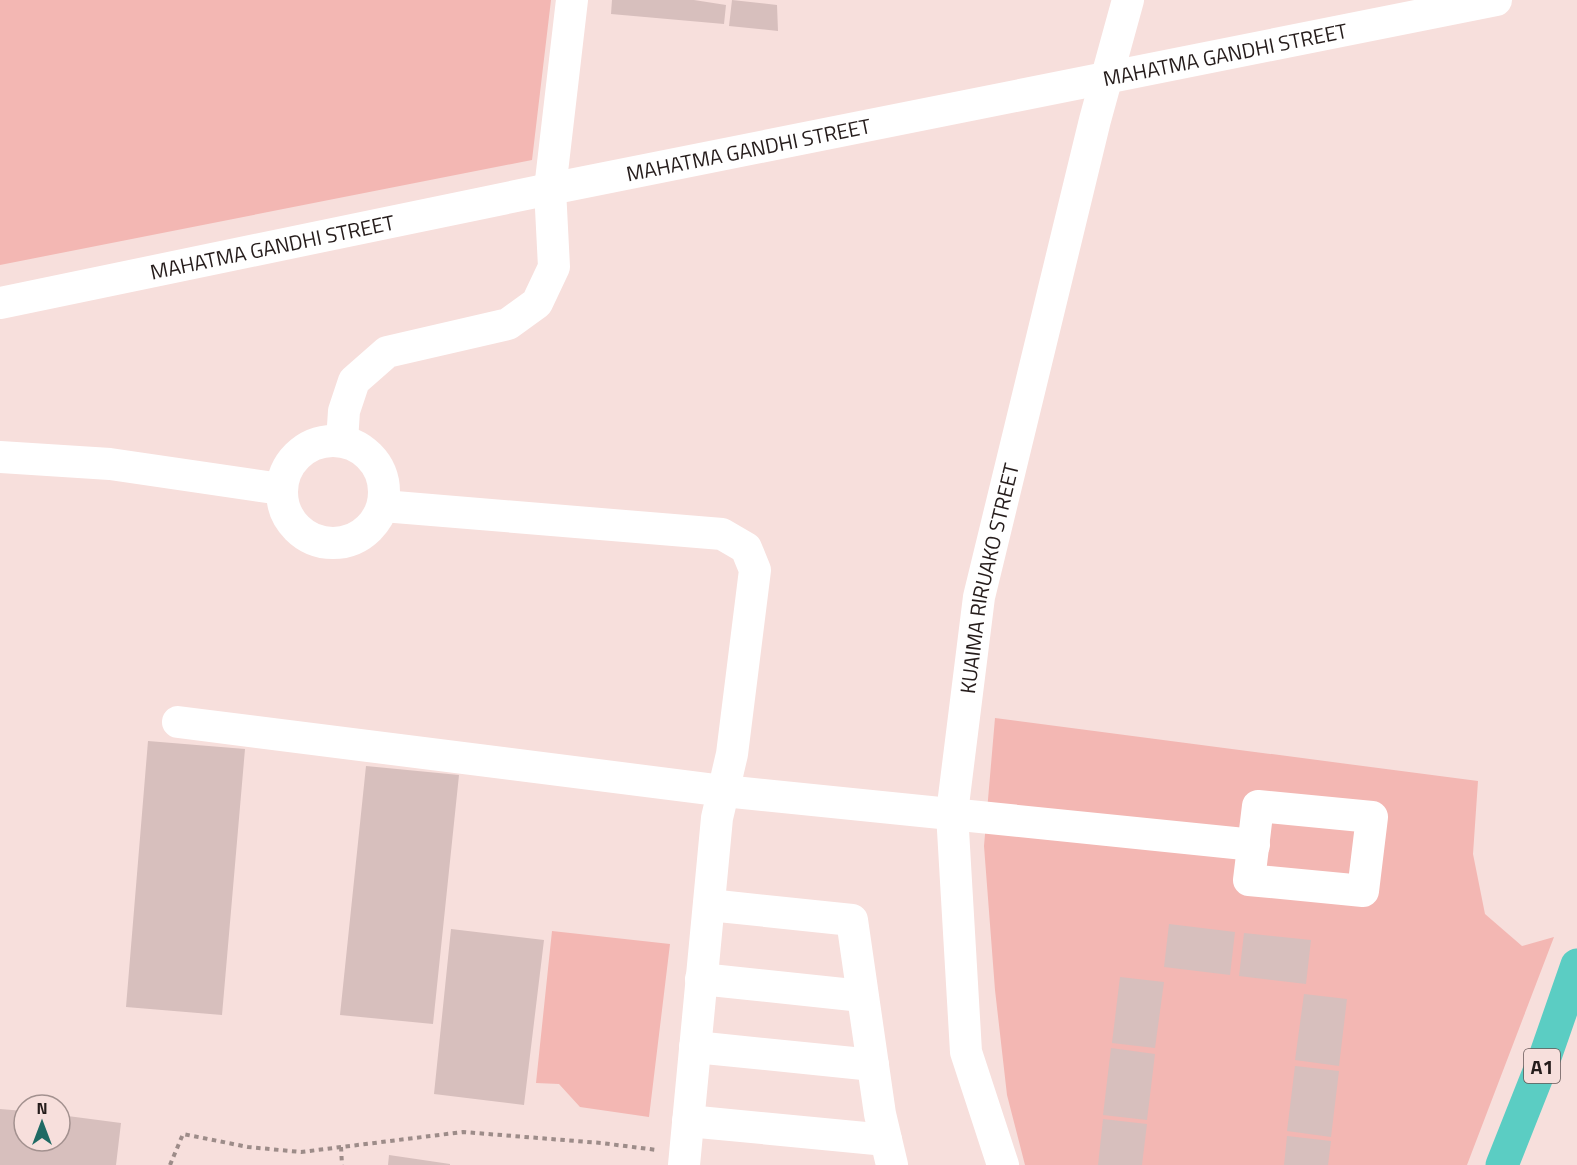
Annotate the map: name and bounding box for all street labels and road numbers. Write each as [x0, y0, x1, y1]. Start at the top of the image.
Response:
street label: MAHATMA GANDHI STREET [1100, 14, 1350, 94]
street label: MAHATMA GANDHI STREET [623, 109, 873, 189]
street label: MAHATMA GANDHI STREET [147, 206, 397, 287]
street label: KUAIMA RIRUAKO STREET [951, 460, 1027, 696]
road number: A1 [1524, 1049, 1560, 1083]

